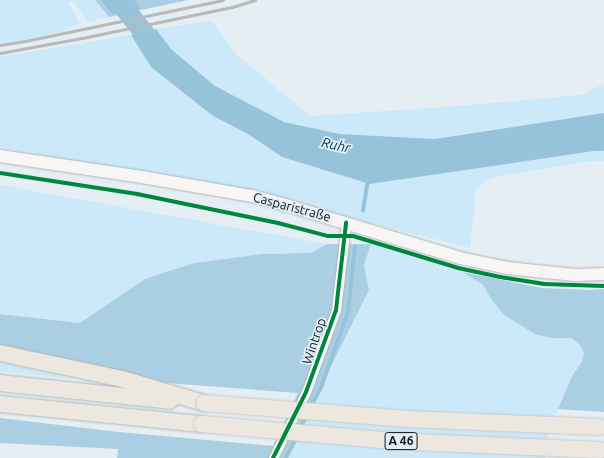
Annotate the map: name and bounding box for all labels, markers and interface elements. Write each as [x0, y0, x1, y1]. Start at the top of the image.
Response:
water label: Ruhr [320, 134, 352, 156]
street label: Casparistraße [251, 189, 333, 225]
street label: Wintrop [299, 316, 329, 366]
road number: A 46 [384, 431, 418, 451]

